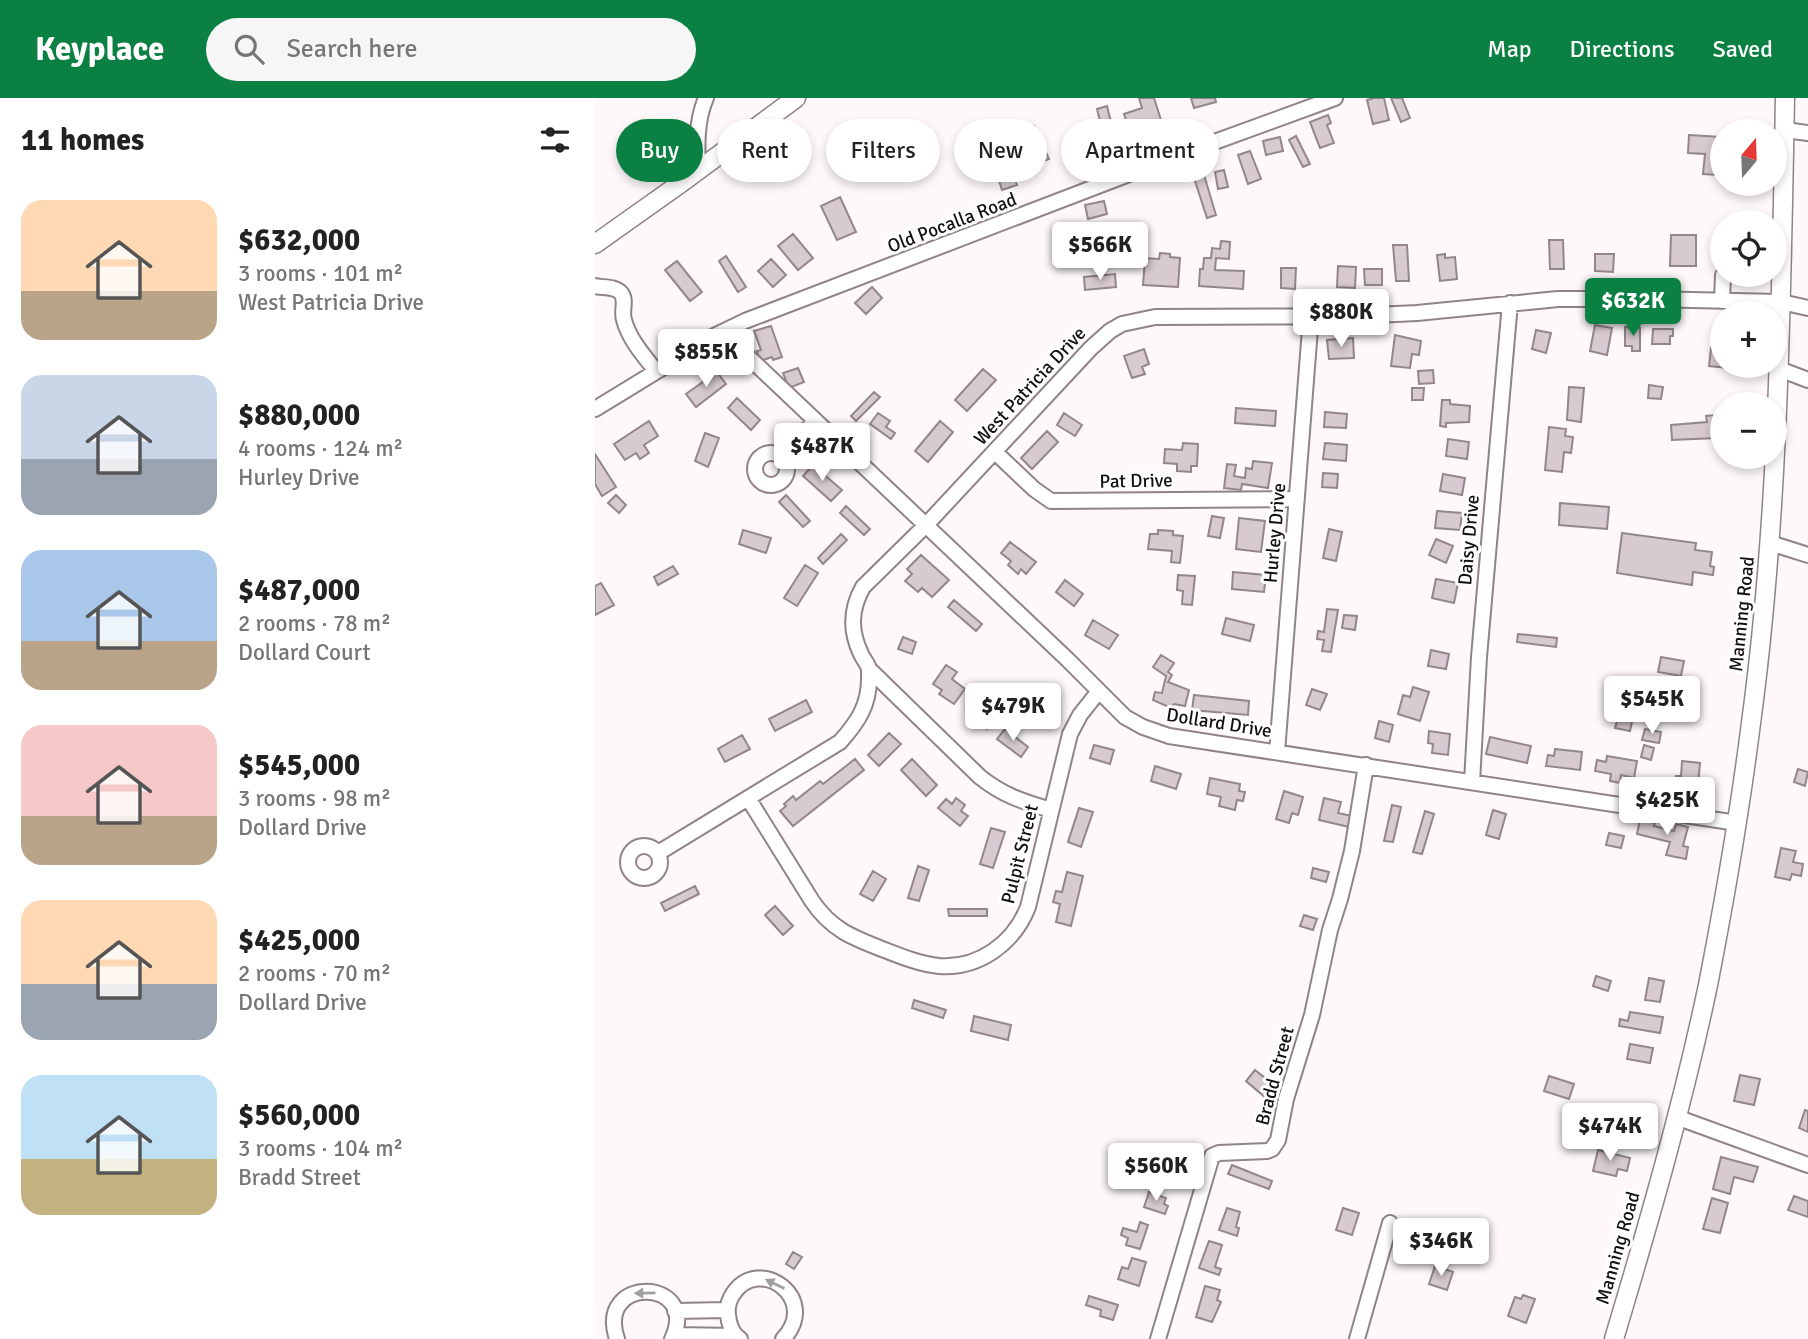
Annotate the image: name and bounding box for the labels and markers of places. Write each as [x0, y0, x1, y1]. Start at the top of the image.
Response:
pin: $566K [1051, 222, 1149, 282]
pin: $632K [1584, 278, 1682, 338]
pin: $880K [1292, 289, 1390, 349]
pin: $855K [657, 330, 755, 389]
pin: $487K [773, 424, 871, 483]
pin: $545K [1603, 676, 1701, 736]
pin: $479K [964, 684, 1062, 743]
pin: $425K [1618, 778, 1716, 837]
pin: $474K [1561, 1104, 1659, 1163]
pin: $560K [1107, 1144, 1205, 1203]
pin: $346K [1392, 1218, 1490, 1278]

